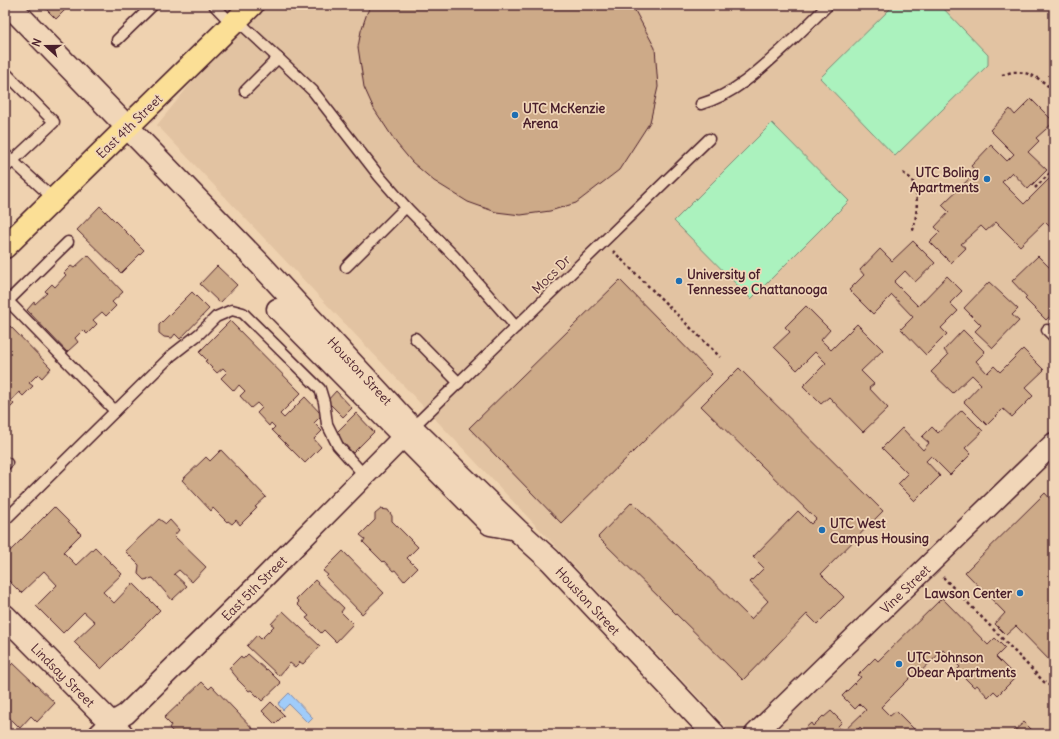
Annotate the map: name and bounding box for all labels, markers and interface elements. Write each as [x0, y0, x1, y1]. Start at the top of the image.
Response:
north arrow [26, 26, 66, 66]
text: N [29, 36, 45, 48]
street label: East 4th Street [93, 90, 166, 162]
place label: UTC McKenzie Arena [523, 100, 605, 132]
marker: UTC McKenzie Arena [510, 110, 520, 120]
place label: UTC Boling Apartments [910, 164, 979, 196]
marker: UTC Boling Apartments [982, 174, 992, 184]
street label: Mocs Dr [528, 251, 575, 297]
place label: University of Tennessee Chattanooga [687, 266, 828, 298]
marker: University of Tennessee Chattanooga [674, 276, 684, 286]
street label: Houston Street [324, 334, 396, 409]
place label: UTC West Campus Housing [830, 515, 929, 547]
marker: UTC West Campus Housing [817, 525, 827, 535]
street label: East 5th Street [218, 552, 291, 625]
street label: Vine Street [877, 561, 934, 617]
street label: Houston Street [552, 564, 624, 639]
place label: Lawson Center [924, 585, 1013, 602]
marker: Lawson Center [1015, 588, 1025, 598]
street label: Lindsay Street [27, 640, 99, 711]
place label: UTC Johnson Obear Apartments [907, 649, 1016, 681]
marker: UTC Johnson Obear Apartments [894, 659, 904, 669]

